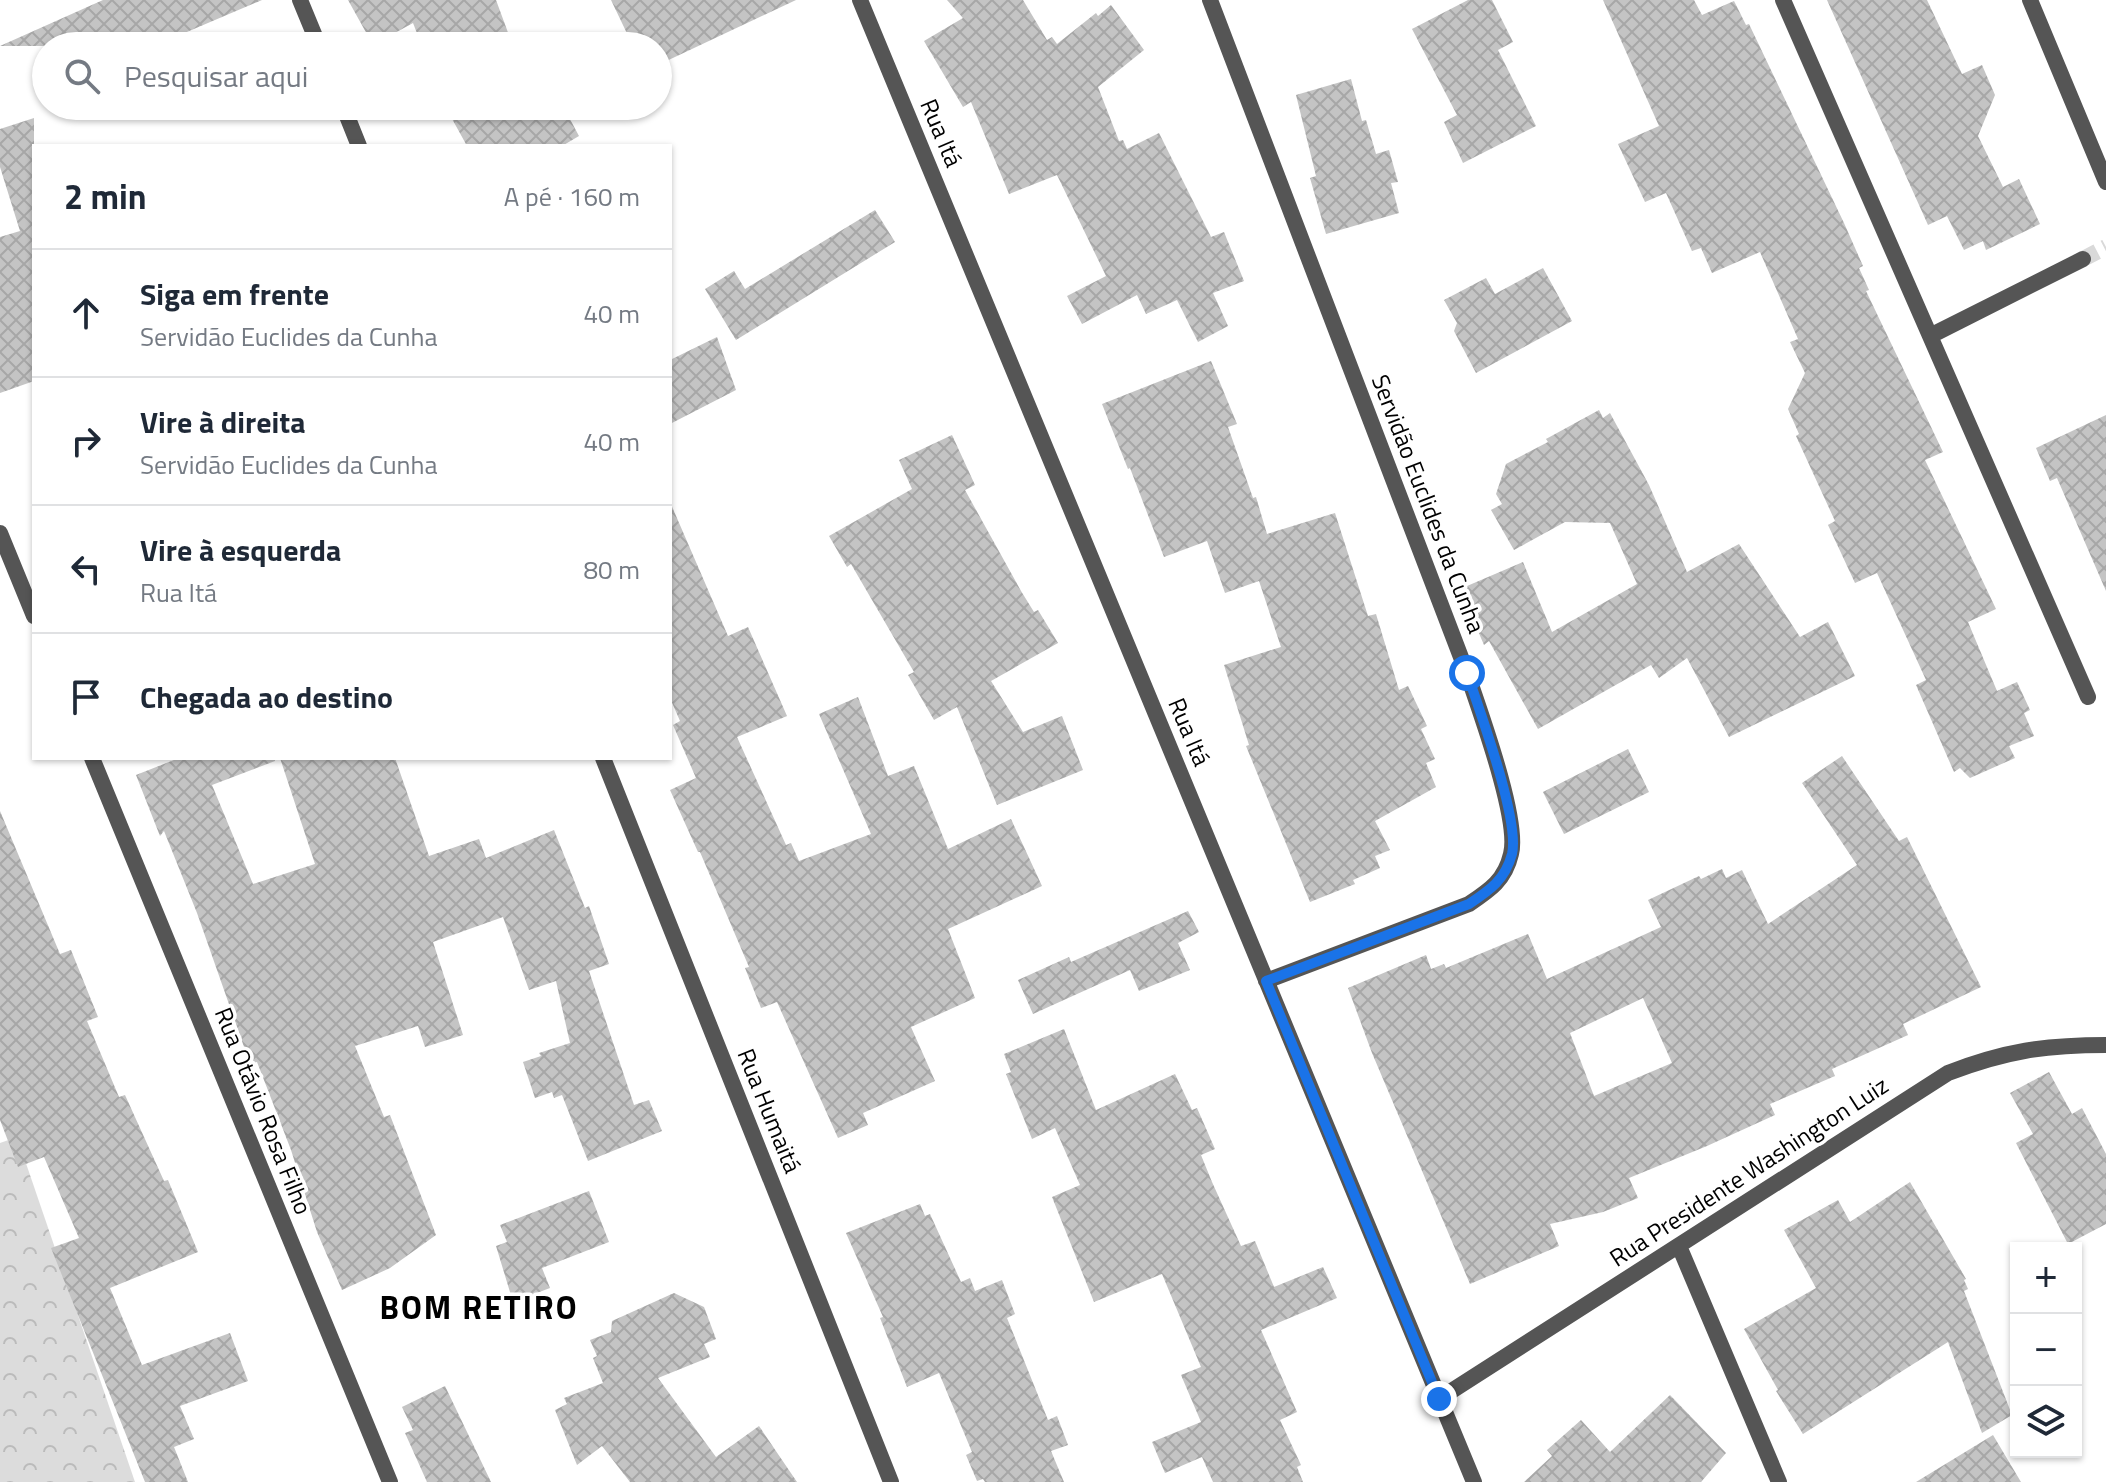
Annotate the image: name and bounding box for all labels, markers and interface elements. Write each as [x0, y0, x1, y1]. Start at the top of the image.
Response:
search box [32, 32, 672, 120]
text: Pesquisar aqui [124, 53, 308, 99]
icon: search [60, 54, 104, 98]
street label: Rua Itá [911, 93, 972, 172]
text: 2 min [64, 170, 147, 222]
text: A pé · 160 m [504, 177, 640, 216]
text: Siga em frente [140, 271, 329, 317]
icon: ahead [64, 291, 108, 335]
text: 40 m [583, 294, 640, 333]
text: Servidão Euclides da Cunha [140, 317, 437, 356]
street label: Servidão Euclides da Cunha [1363, 369, 1495, 638]
text: Vire à direita [140, 399, 305, 445]
icon: right [64, 419, 108, 463]
text: 40 m [583, 422, 640, 461]
text: Servidão Euclides da Cunha [140, 445, 437, 484]
text: Vire à esquerda [140, 527, 341, 573]
icon: left [64, 547, 108, 591]
text: 80 m [583, 550, 640, 589]
text: Rua Itá [140, 573, 217, 612]
route start [1449, 655, 1485, 691]
text: Chegada ao destino [140, 674, 393, 720]
icon: arrive [64, 675, 108, 719]
street label: Rua Itá [1159, 692, 1220, 771]
street label: Rua Otávio Rosa Filho [206, 1002, 322, 1220]
street label: Rua Humaitá [729, 1043, 811, 1178]
street label: Rua Presidente Washington Luiz [1602, 1067, 1895, 1275]
map controls [2010, 1242, 2082, 1458]
button: + [2010, 1242, 2082, 1314]
district label: BOM RETIRO [379, 1283, 579, 1331]
button: − [2010, 1314, 2082, 1386]
route end [1421, 1381, 1457, 1417]
button: layers [2010, 1386, 2082, 1458]

